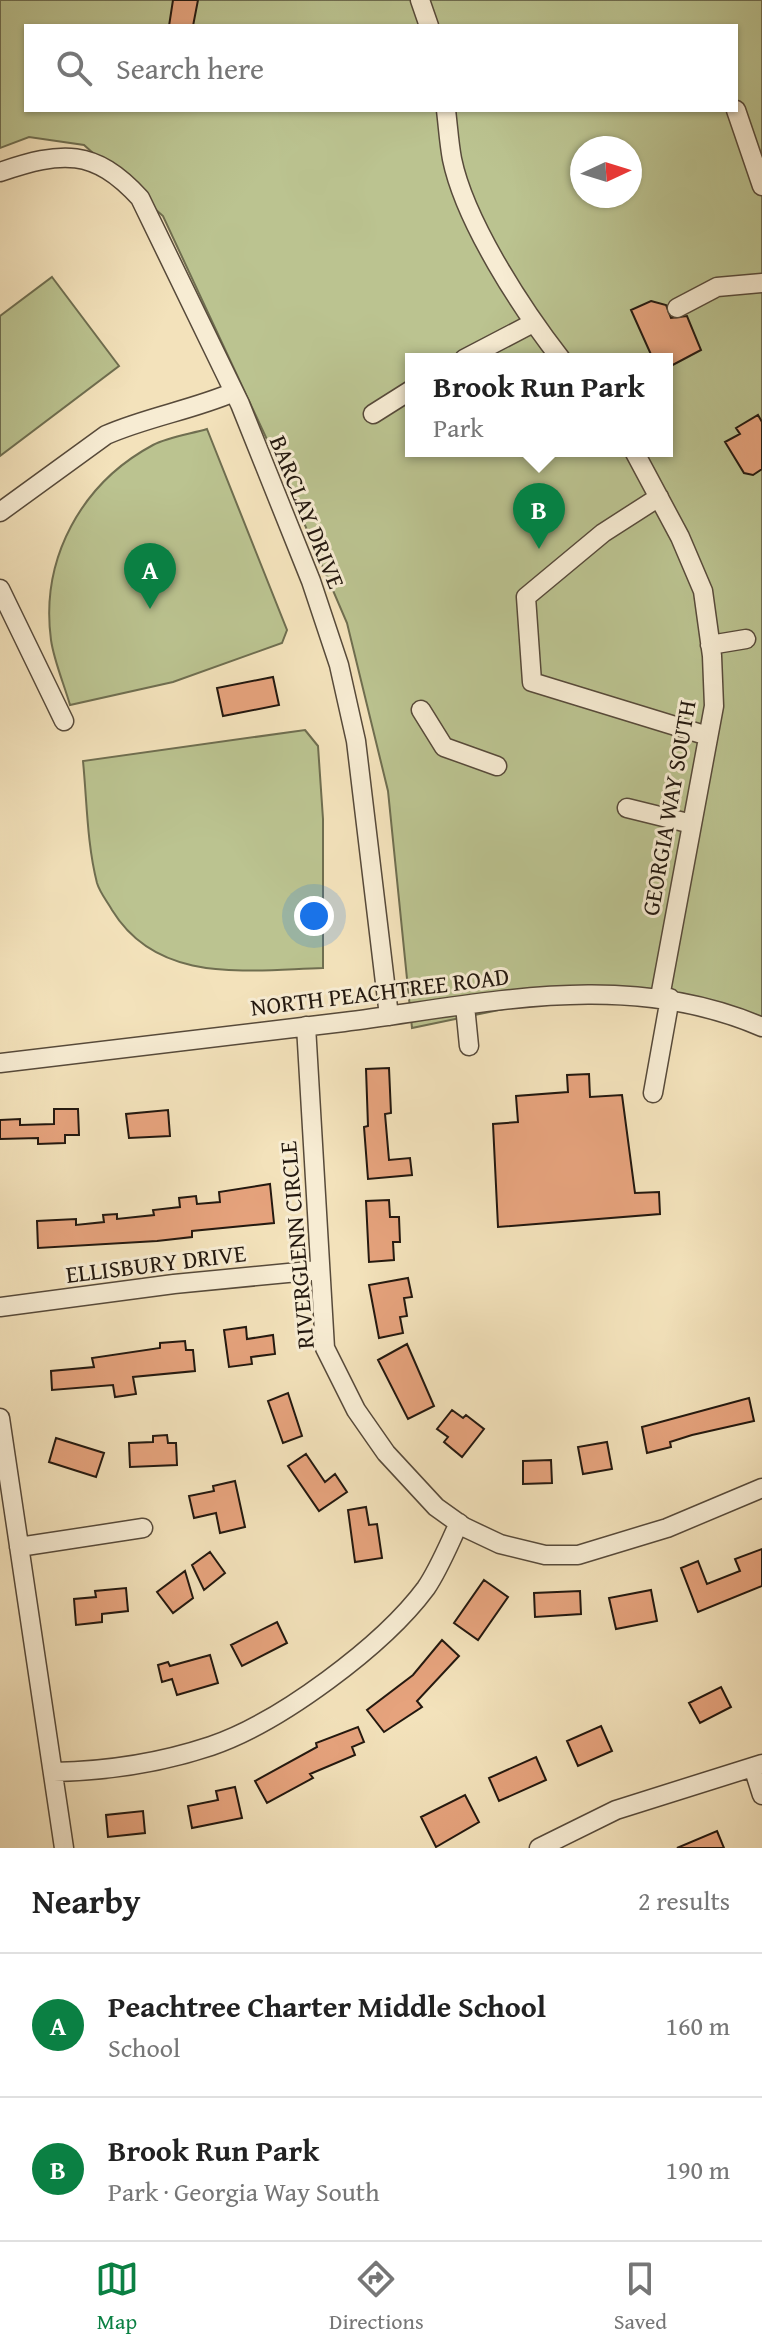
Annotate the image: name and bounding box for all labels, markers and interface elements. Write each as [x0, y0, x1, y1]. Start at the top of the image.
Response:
search box [24, 24, 738, 112]
icon: search [52, 46, 96, 90]
text: Search here [116, 46, 264, 90]
north arrow [570, 136, 642, 208]
popup [405, 353, 673, 457]
text: Brook Run Park [433, 364, 645, 408]
text: Park [433, 408, 484, 447]
street label: BARCLAY DRIVE [261, 430, 354, 594]
pin: B [513, 483, 565, 549]
pin: A [124, 543, 176, 609]
street label: GEORGIA WAY SOUTH [632, 697, 705, 918]
your location [294, 896, 334, 936]
street label: NORTH PEACHTREE ROAD [249, 958, 511, 1025]
street label: RIVERGLENN CIRCLE [270, 1140, 323, 1350]
street label: ELLISBURY DRIVE [64, 1235, 248, 1292]
text: Nearby [32, 1876, 141, 1925]
text: 2 results [638, 1881, 730, 1920]
text: Peachtree Charter Middle School [108, 1984, 546, 2028]
text: A [50, 2006, 66, 2045]
text: 160 m [665, 2006, 730, 2045]
text: School [108, 2028, 180, 2067]
text: Brook Run Park [108, 2128, 319, 2172]
text: B [50, 2150, 66, 2189]
text: 190 m [665, 2150, 730, 2189]
text: Park · Georgia Way South [108, 2172, 380, 2211]
tab: Map [95, 2257, 139, 2337]
tab: Directions [329, 2257, 424, 2337]
tab: Saved [614, 2257, 667, 2337]

